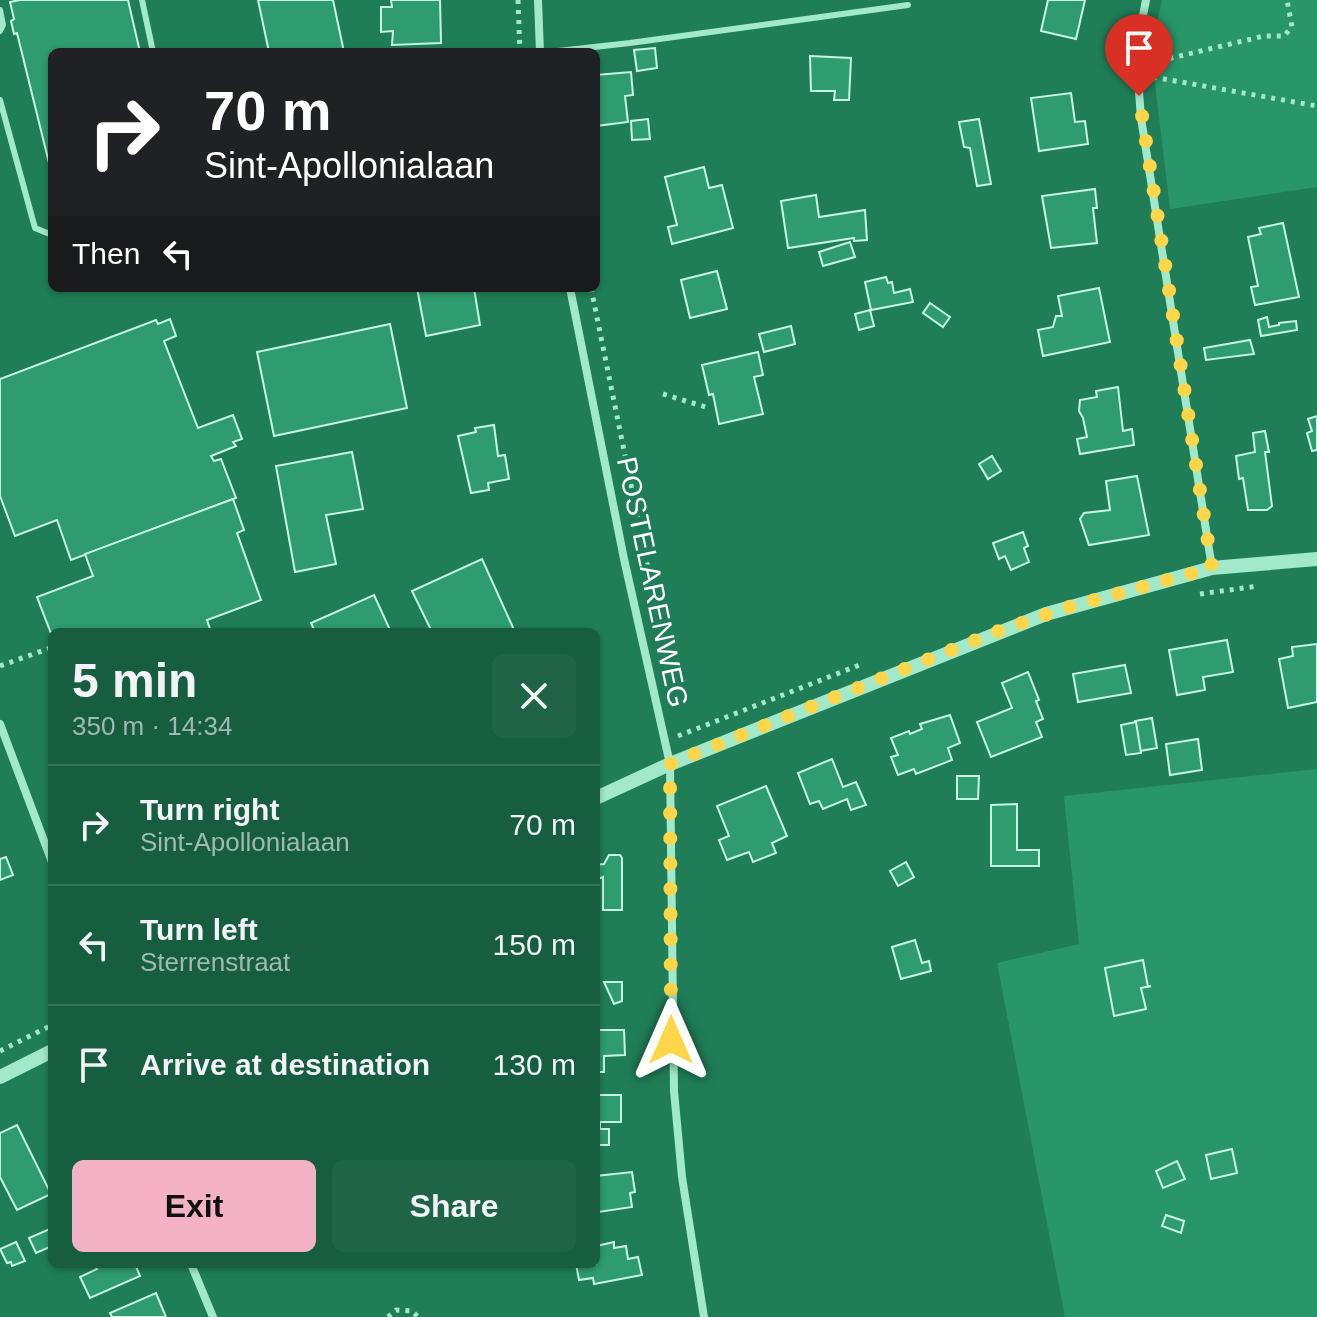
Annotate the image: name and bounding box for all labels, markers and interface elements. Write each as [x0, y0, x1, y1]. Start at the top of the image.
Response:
pin [1105, 14.0, 1173, 96]
icon: arrive [1117, 26, 1161, 70]
text: 70 m [204, 79, 332, 142]
icon: right [72, 80, 176, 184]
text: Sint-Apollonialaan [204, 145, 494, 186]
icon: left [156, 232, 200, 276]
text: Then [72, 237, 140, 270]
street label: POSTELARENWEG [611, 454, 694, 710]
text: 5 min [72, 654, 197, 707]
button: close [492, 654, 576, 738]
text: 350 m · 14:34 [72, 711, 232, 741]
text: Turn right [140, 793, 279, 826]
icon: right [72, 803, 116, 847]
text: 70 m [509, 808, 576, 841]
text: Sint-Apollonialaan [140, 827, 350, 857]
text: Turn left [140, 913, 258, 946]
icon: left [72, 923, 116, 967]
text: 150 m [493, 928, 576, 961]
text: Sterrenstraat [140, 947, 290, 977]
position arrow [629, 998, 713, 1082]
icon: arrive [72, 1043, 116, 1087]
text: Arrive at destination [140, 1048, 430, 1081]
text: 130 m [493, 1048, 576, 1081]
button: Exit [72, 1160, 316, 1252]
button: Share [332, 1160, 576, 1252]

